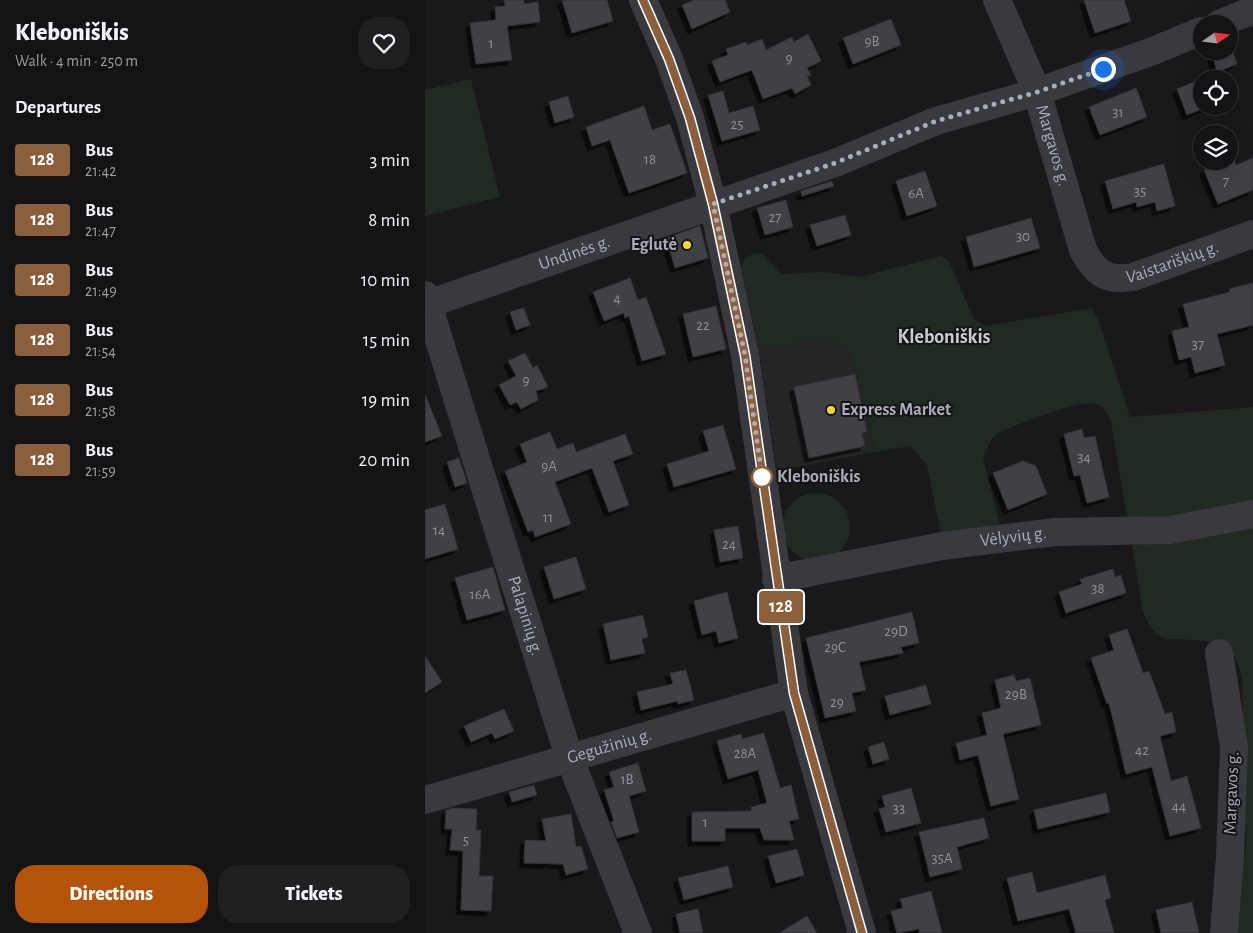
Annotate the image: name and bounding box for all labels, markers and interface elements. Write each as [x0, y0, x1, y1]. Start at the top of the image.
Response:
north arrow [1193, 15, 1237, 60]
map controls [1193, 15, 1238, 170]
button: heart [358, 17, 410, 69]
text: Kleboniškis [15, 21, 129, 45]
house number: 9B [864, 34, 880, 49]
house number: 1 [488, 36, 494, 51]
house number: 9 [785, 51, 793, 66]
text: Walk · 4 min · 250 m [15, 53, 138, 69]
your location [1091, 57, 1116, 82]
button: locate [1193, 70, 1238, 115]
text: Departures [15, 98, 101, 117]
street label: Margavos g. [1032, 103, 1073, 188]
house number: 31 [1112, 105, 1124, 120]
house number: 25 [730, 117, 744, 132]
button: layers [1193, 125, 1238, 170]
text: Bus [85, 141, 113, 160]
text: 128 [31, 151, 54, 169]
text: 3 min [369, 151, 410, 170]
house number: 18 [644, 152, 656, 167]
text: 21:42 [85, 163, 116, 179]
house number: 7 [1223, 174, 1229, 189]
house number: 35 [1134, 184, 1146, 199]
house number: 6A [908, 186, 924, 201]
text: Bus [85, 201, 113, 220]
house number: 27 [768, 210, 782, 225]
text: 128 [31, 211, 54, 229]
text: 8 min [368, 211, 410, 230]
text: 21:47 [85, 223, 116, 239]
house number: 30 [1016, 229, 1030, 244]
street label: Undinės g. [537, 233, 612, 274]
place label: Eglutė [631, 236, 677, 254]
street label: Vaistariškių g. [1125, 238, 1221, 287]
marker: Eglutė [681, 239, 693, 251]
text: Bus [85, 261, 113, 280]
text: 128 [31, 271, 54, 289]
text: 10 min [361, 271, 410, 290]
text: 21:49 [85, 283, 117, 299]
house number: 4 [613, 291, 621, 306]
house number: 22 [696, 318, 710, 333]
text: Bus [85, 321, 113, 340]
district label: Kleboniškis [898, 327, 991, 347]
text: 128 [31, 331, 54, 349]
text: 15 min [363, 331, 410, 350]
house number: 37 [1192, 337, 1204, 352]
text: 21:54 [85, 343, 116, 359]
house number: 9 [522, 373, 530, 388]
text: Bus [85, 381, 113, 400]
text: 128 [31, 391, 54, 409]
text: 19 min [362, 391, 410, 410]
place label: Express Market [841, 401, 951, 419]
text: 21:58 [85, 403, 116, 419]
marker: Express Market [825, 404, 837, 416]
text: Bus [85, 441, 113, 460]
house number: 34 [1077, 450, 1091, 465]
text: 128 [31, 451, 54, 469]
text: 20 min [359, 451, 410, 470]
house number: 9A [541, 459, 557, 474]
text: 21:59 [85, 463, 116, 479]
marker: Kleboniškis [751, 466, 773, 488]
place label: Kleboniškis [777, 468, 861, 486]
house number: 11 [543, 510, 553, 525]
house number: 14 [433, 523, 445, 538]
street label: Vėlyvių g. [979, 524, 1047, 550]
house number: 24 [722, 537, 736, 552]
street label: Palapinių g. [504, 574, 546, 658]
house number: 38 [1091, 581, 1105, 596]
house number: 16A [470, 587, 491, 602]
line badge: 128 [752, 591, 810, 623]
text: 128 [769, 598, 793, 616]
house number: 29D [884, 624, 908, 639]
house number: 29C [824, 640, 846, 655]
house number: 29B [1005, 687, 1027, 702]
house number: 29 [830, 695, 844, 710]
street label: Gegužinių g. [565, 726, 654, 767]
house number: 42 [1135, 743, 1149, 758]
house number: 28A [734, 746, 757, 761]
street label: Margavos g. [1222, 751, 1242, 835]
house number: 1B [620, 772, 634, 787]
house number: 44 [1172, 799, 1186, 814]
house number: 33 [893, 801, 905, 816]
house number: 1 [702, 815, 708, 830]
house number: 5 [463, 833, 469, 848]
house number: 35A [931, 851, 953, 866]
button: Directions [15, 865, 208, 923]
button: Tickets [218, 865, 410, 923]

